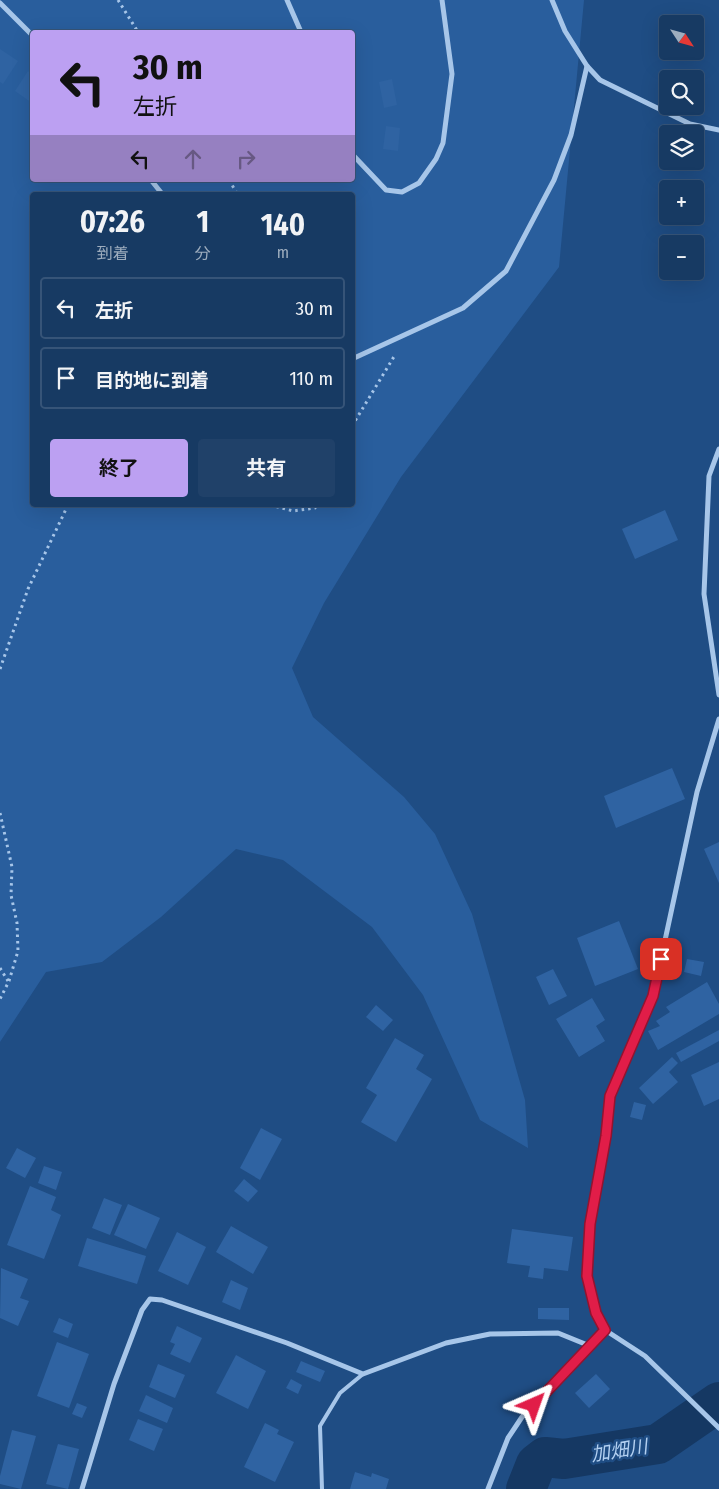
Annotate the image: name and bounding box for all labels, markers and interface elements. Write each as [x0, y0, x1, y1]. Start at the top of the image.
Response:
north arrow [659, 15, 704, 60]
map controls [659, 15, 704, 280]
text: 30 m [133, 46, 203, 88]
icon: left [50, 50, 115, 115]
button: search [659, 70, 704, 115]
text: 左折 [133, 93, 177, 120]
button: layers [659, 125, 704, 170]
icon: left [126, 145, 154, 173]
icon: ahead [179, 145, 207, 173]
icon: right [232, 145, 260, 173]
button: + [659, 180, 704, 225]
text: 07:26 [80, 204, 145, 240]
text: 1 [196, 204, 209, 240]
text: 140 [261, 207, 305, 243]
button: − [659, 235, 704, 280]
text: m [277, 243, 289, 262]
text: 到着 [96, 244, 128, 263]
text: 分 [195, 244, 211, 263]
icon: left [52, 294, 80, 322]
text: 30 m [295, 297, 333, 320]
text: 左折 [95, 299, 133, 322]
icon: arrive [52, 364, 80, 392]
text: 110 m [289, 367, 333, 390]
text: 目的地に到着 [95, 369, 209, 392]
button: 終了 [50, 439, 188, 497]
button: 共有 [198, 439, 335, 497]
pin [640, 938, 682, 980]
icon: arrive [647, 945, 675, 973]
position arrow [507, 1378, 559, 1430]
water label: 加畑川 [589, 1434, 651, 1466]

